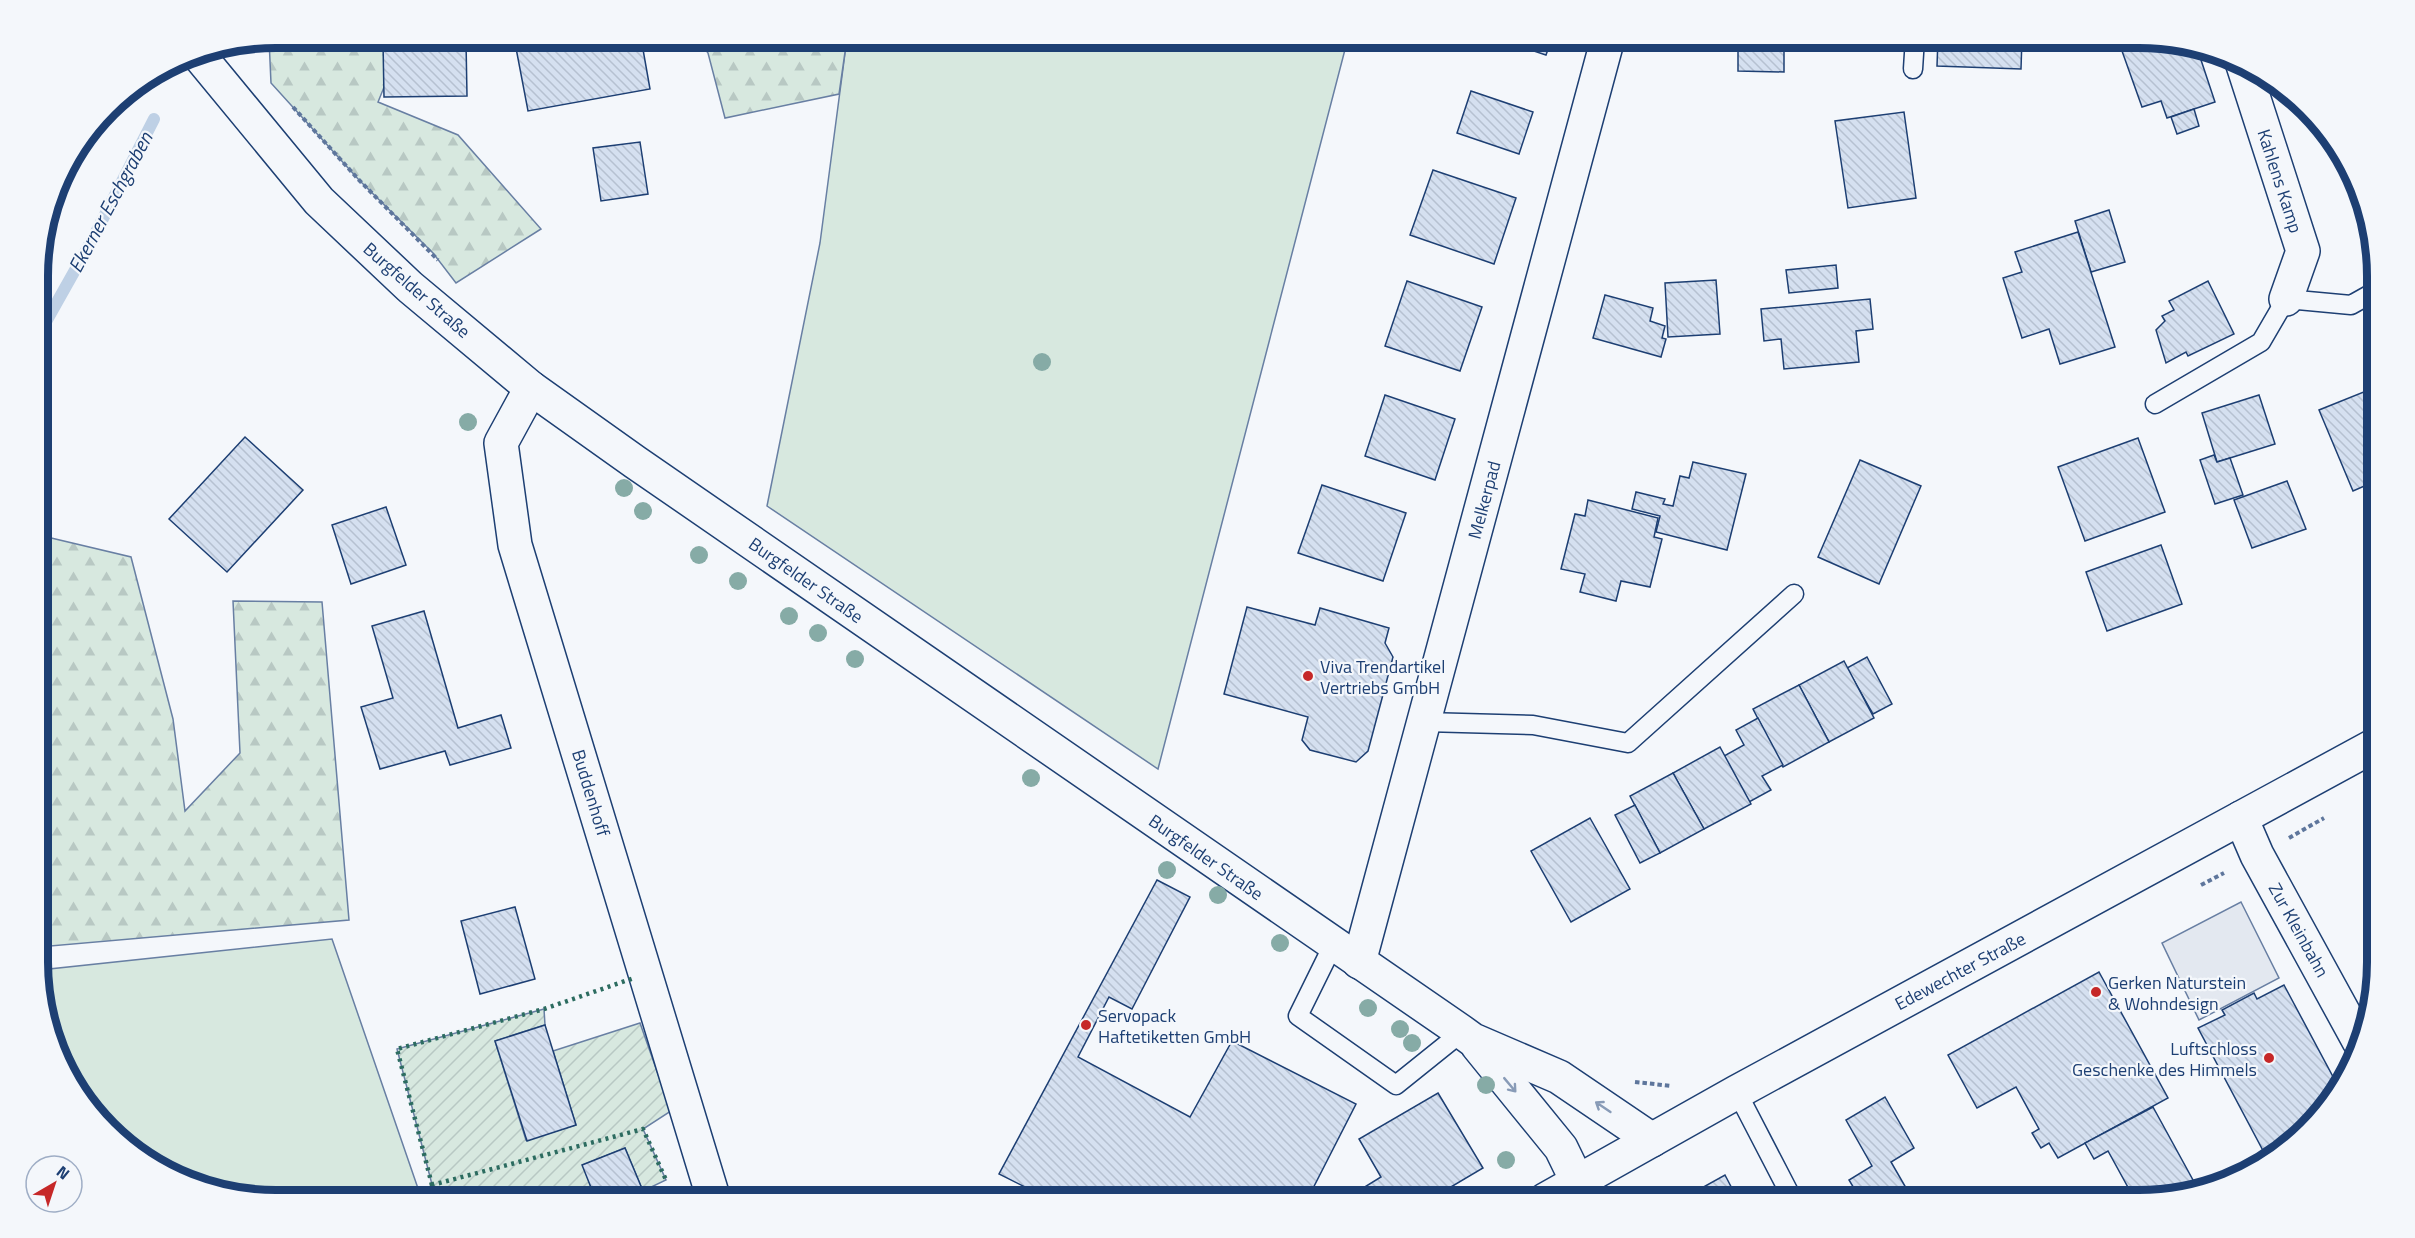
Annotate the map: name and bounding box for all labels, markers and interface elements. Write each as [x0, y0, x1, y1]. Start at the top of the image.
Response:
water label: Ekerner Eschgraben [60, 125, 161, 278]
street label: Kahlens Kamp [2250, 125, 2310, 237]
street label: Burgfelder Straße [357, 236, 477, 344]
street label: Melkerpad [1461, 458, 1507, 542]
street label: Burgfelder Straße [743, 530, 869, 630]
place label: Viva Trendartikel Vertriebs GmbH [1320, 653, 1445, 701]
marker: Viva Trendartikel Vertriebs GmbH [1301, 669, 1315, 683]
street label: Buddenhoff [565, 746, 617, 840]
street label: Burgfelder Straße [1143, 807, 1269, 907]
street label: Zur Kleinbahn [2262, 878, 2336, 982]
street label: Edewechter Straße [1890, 925, 2030, 1017]
place label: Gerken Naturstein & Wohndesign [2108, 969, 2246, 1017]
marker: Gerken Naturstein & Wohndesign [2089, 985, 2103, 999]
place label: Servopack Haftetiketten GmbH [1098, 1002, 1251, 1050]
marker: Servopack Haftetiketten GmbH [1079, 1018, 1093, 1032]
place label: Luftschloss Geschenke des Himmels [2072, 1035, 2257, 1083]
marker: Luftschloss Geschenke des Himmels [2262, 1051, 2276, 1065]
one-way arrow [1503, 1077, 1517, 1092]
one-way arrow [1596, 1101, 1612, 1113]
north arrow [24, 1154, 84, 1214]
text: N [52, 1160, 75, 1185]

